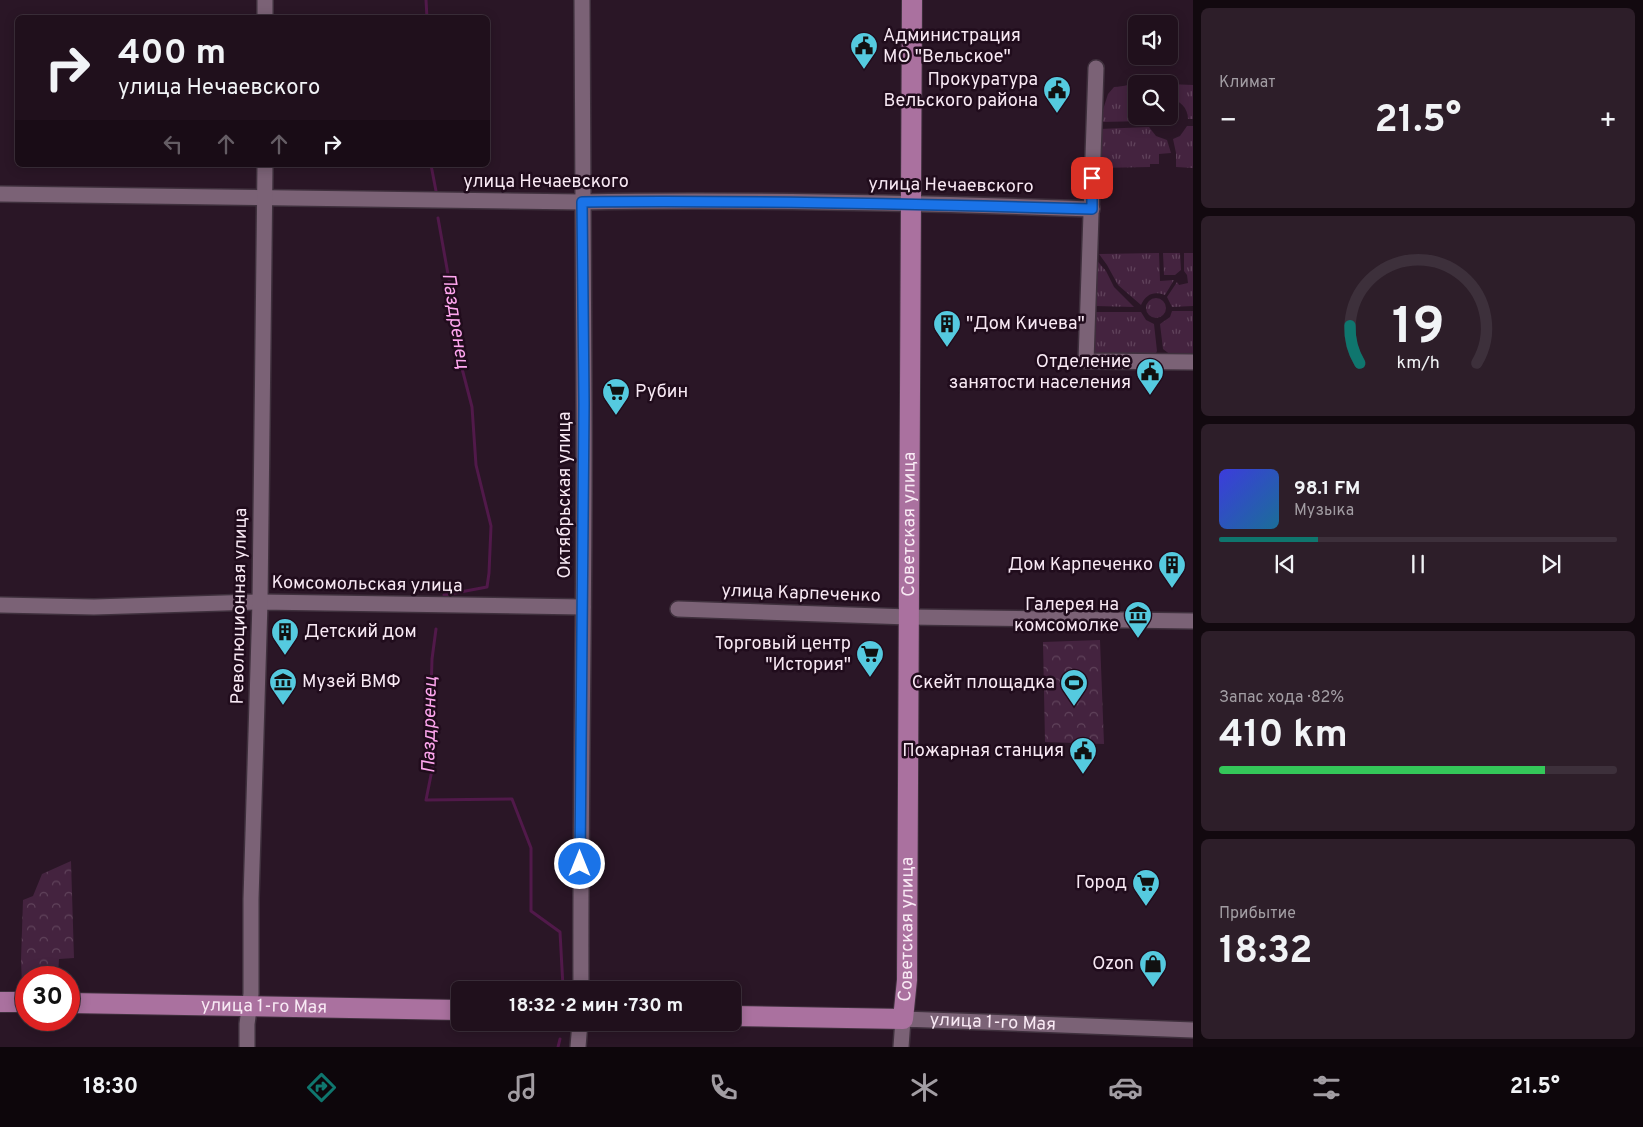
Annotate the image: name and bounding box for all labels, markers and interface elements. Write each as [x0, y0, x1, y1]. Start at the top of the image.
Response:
map controls [1128, 15, 1178, 125]
button: sound [1128, 15, 1178, 65]
place label: Администрация МО "Вельское" [883, 25, 1021, 69]
public building icon: Администрация МО "Вельское" [849, 31, 879, 70]
text: 400 m [118, 32, 226, 76]
icon: right [35, 35, 100, 100]
place label: Прокуратура Вельского района [884, 69, 1038, 113]
text: Климат [1219, 73, 1276, 93]
text: улица Нечаевского [118, 75, 320, 102]
public building icon: Прокуратура Вельского района [1042, 75, 1072, 114]
button: search [1128, 75, 1178, 125]
text: 21.5° [1375, 97, 1461, 146]
text: − [1219, 104, 1237, 140]
text: + [1599, 104, 1617, 140]
icon: left [159, 130, 187, 158]
icon: ahead [212, 130, 240, 158]
icon: ahead [265, 130, 293, 158]
icon: right [318, 130, 346, 158]
pin [1071, 157, 1113, 199]
icon: arrive [1078, 164, 1106, 192]
street label: улица Нечаевского [463, 171, 629, 194]
street label: улица Нечаевского [868, 173, 1034, 199]
water label: Паздренец [436, 271, 475, 371]
text: 19 [1392, 296, 1444, 362]
building icon: "Дом Кичева" [932, 309, 962, 348]
place label: "Дом Кичева" [966, 313, 1085, 336]
place label: Отделение занятости населения [949, 351, 1131, 395]
text: km/h [1396, 352, 1440, 375]
public building icon: Отделение занятости населения [1135, 357, 1165, 396]
supermarket icon: Рубин [601, 377, 631, 416]
place label: Рубин [635, 381, 688, 404]
street label: Октябрьская улица [554, 412, 577, 578]
street label: Советская улица [897, 452, 921, 597]
text: 98.1 FM [1294, 477, 1360, 501]
text: Музыка [1294, 501, 1354, 521]
street label: Революционная улица [227, 507, 253, 705]
building icon: Дом Карпеченко [1157, 550, 1187, 589]
icon: previous [1271, 550, 1299, 578]
icon: pause [1404, 550, 1432, 578]
icon: next [1537, 550, 1565, 578]
place label: Дом Карпеченко [1008, 554, 1153, 577]
street label: Комсомольская улица [271, 572, 463, 598]
street label: улица Карпеченко [721, 580, 881, 608]
place label: Галерея на комсомолке [1014, 594, 1119, 638]
museum icon: Галерея на комсомолке [1123, 600, 1153, 639]
building icon: Детский дом [270, 617, 300, 656]
place label: Детский дом [304, 621, 417, 644]
place label: Торговый центр "История" [715, 633, 851, 677]
supermarket icon: Торговый центр "История" [855, 639, 885, 678]
museum icon: Музей ВМФ [268, 667, 298, 706]
sports icon: Скейт площадка [1059, 668, 1089, 707]
place label: Музей ВМФ [302, 671, 401, 694]
place label: Скейт площадка [912, 672, 1055, 695]
water label: Паздренец [417, 676, 443, 774]
text: Запас хода · 82% [1219, 688, 1344, 708]
text: 410 km [1219, 712, 1348, 761]
public building icon: Пожарная станция [1068, 736, 1098, 775]
place label: Пожарная станция [902, 740, 1064, 763]
position arrow [553, 837, 605, 889]
street label: Советская улица [893, 857, 919, 1003]
supermarket icon: Город [1131, 868, 1161, 907]
place label: Город [1076, 872, 1127, 895]
text: Прибытие [1219, 904, 1296, 924]
text: 18:32 [1219, 928, 1313, 977]
shop icon: Ozon [1138, 949, 1168, 988]
place label: Ozon [1092, 953, 1134, 976]
speed limit sign: 30 [15, 966, 80, 1031]
street label: улица 1-го Мая [201, 994, 327, 1019]
text: 18:32 · 2 мин · 730 m [509, 994, 683, 1018]
street label: улица 1-го Мая [929, 1009, 1056, 1036]
icon: directions [304, 1070, 339, 1105]
icon: music [505, 1070, 540, 1105]
icon: phone [706, 1070, 741, 1105]
icon: climate [907, 1070, 942, 1105]
icon: car [1108, 1070, 1143, 1105]
icon: filters [1309, 1070, 1344, 1105]
text: 18:30 [83, 1074, 138, 1101]
text: 21.5° [1510, 1074, 1560, 1101]

